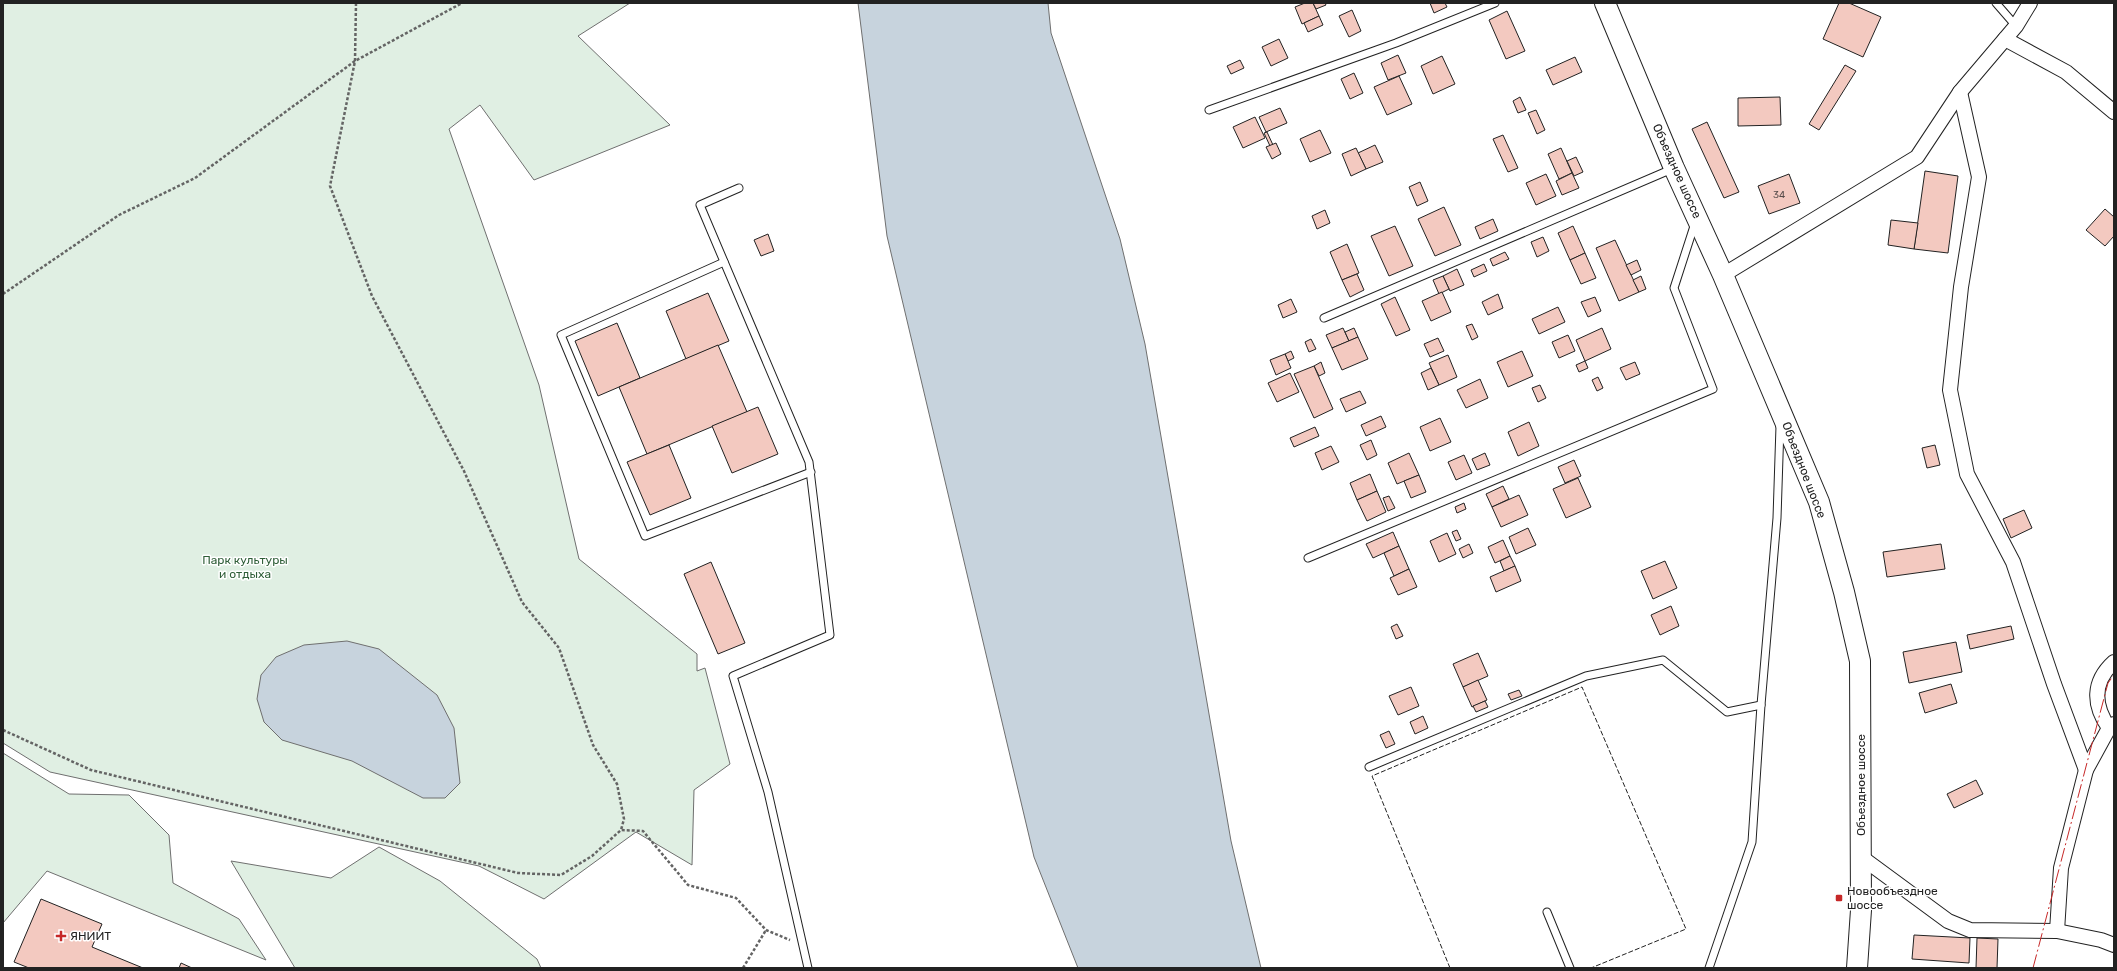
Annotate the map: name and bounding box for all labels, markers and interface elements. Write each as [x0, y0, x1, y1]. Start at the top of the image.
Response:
street label: Объездное шоссе [1650, 121, 1704, 221]
house number: 34 [1773, 189, 1785, 201]
street label: Объездное шоссе [1779, 420, 1829, 520]
park label: Парк культуры и отдыха [202, 553, 288, 581]
street label: Объездное шоссе [1854, 734, 1868, 836]
place label: Новообъездное шоссе [1847, 884, 1938, 912]
marker: Новообъездное шоссе [1834, 893, 1844, 903]
place label: ЯНИИТ [70, 929, 111, 943]
marker: ЯНИИТ [55, 930, 67, 942]

